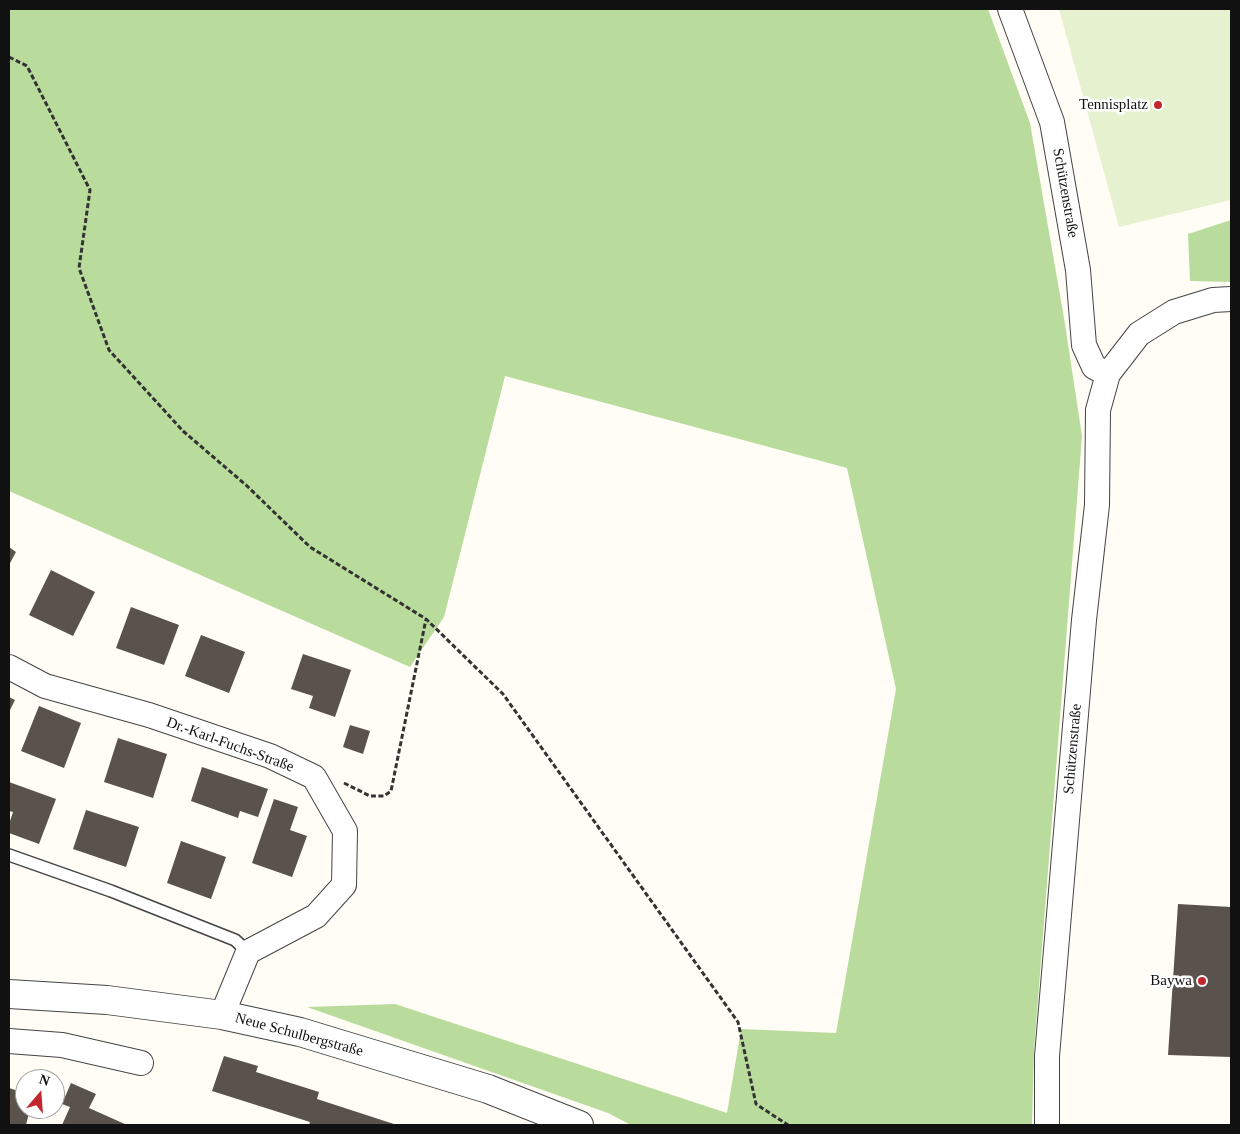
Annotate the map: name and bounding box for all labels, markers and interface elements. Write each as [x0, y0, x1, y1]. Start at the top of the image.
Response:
place label: Tennisplatz [1079, 96, 1148, 114]
marker: Tennisplatz [1152, 99, 1164, 111]
street label: Schützenstraße [1048, 147, 1082, 239]
street label: Schützenstraße [1060, 703, 1086, 795]
street label: Dr.-Karl-Fuchs-Straße [164, 714, 296, 776]
place label: Baywa [1150, 972, 1192, 990]
marker: Baywa [1196, 975, 1208, 987]
street label: Neue Schulbergstraße [233, 1009, 365, 1061]
north arrow [15, 1069, 65, 1119]
text: N [37, 1072, 52, 1089]

